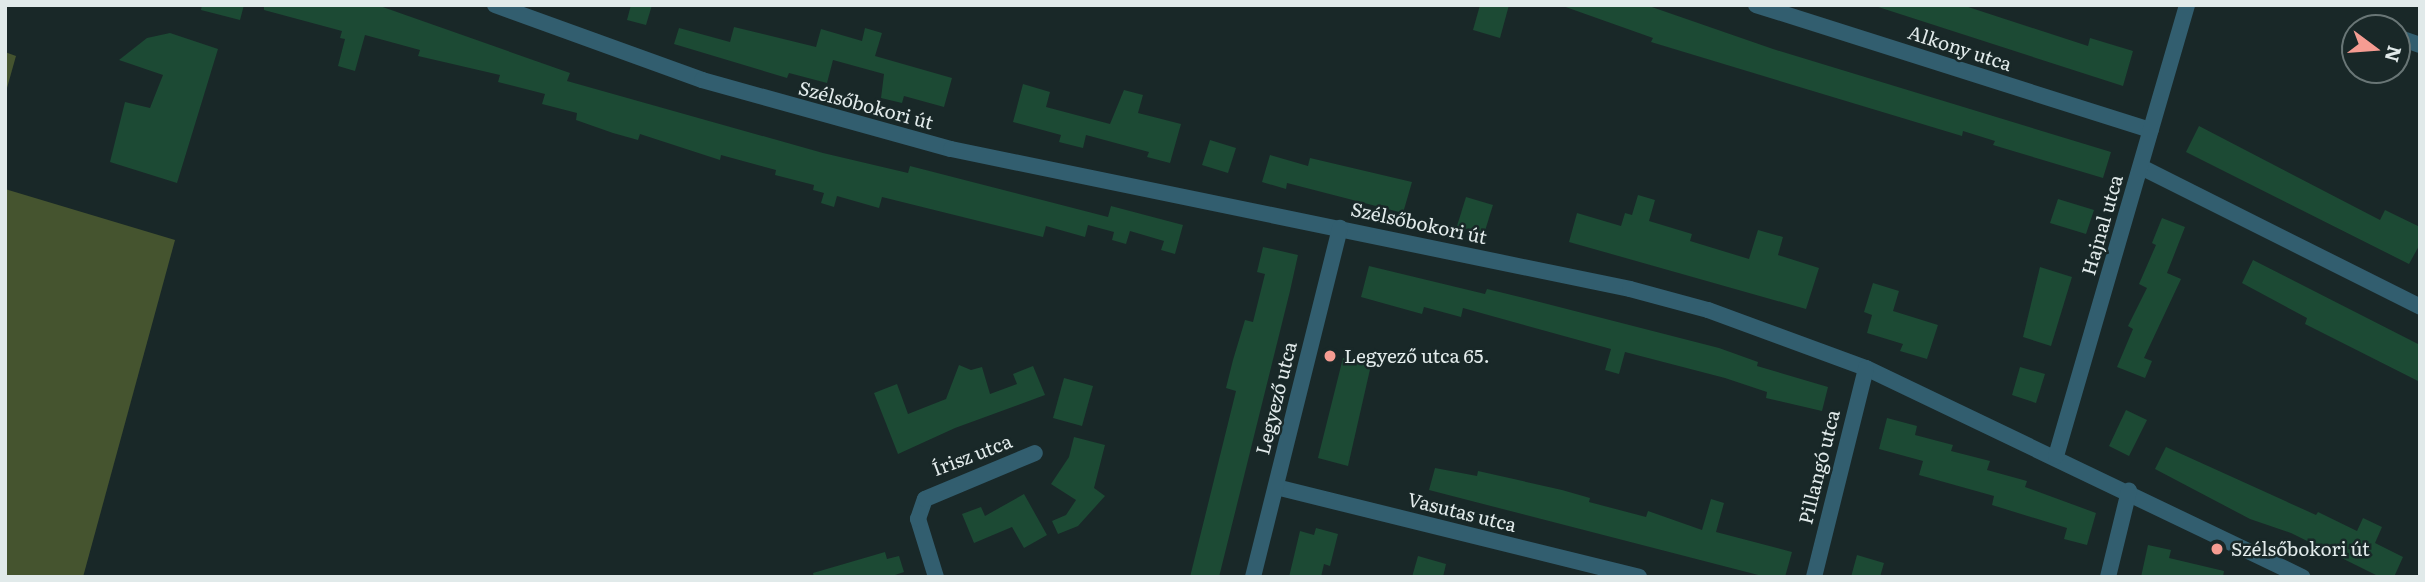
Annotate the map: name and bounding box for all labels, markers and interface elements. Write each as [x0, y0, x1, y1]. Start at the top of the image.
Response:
north arrow [2341, 14, 2411, 84]
street label: Alkony utca [1905, 21, 2015, 75]
text: N [2379, 43, 2410, 66]
street label: Szélsőbokori út [796, 76, 936, 134]
street label: Hajnal utca [2077, 172, 2127, 278]
street label: Szélsőbokori út [1349, 197, 1489, 249]
street label: Legyező utca [1251, 339, 1301, 457]
place label: Legyező utca 65. [1344, 345, 1490, 367]
marker: Legyező utca 65. [1322, 348, 1338, 364]
street label: Pillangó utca [1794, 407, 1844, 527]
street label: Írisz utca [929, 429, 1015, 481]
street label: Vasutas utca [1405, 487, 1519, 537]
place label: Szélsőbokori út [2231, 538, 2370, 560]
marker: Szélsőbokori út [2209, 541, 2225, 557]

